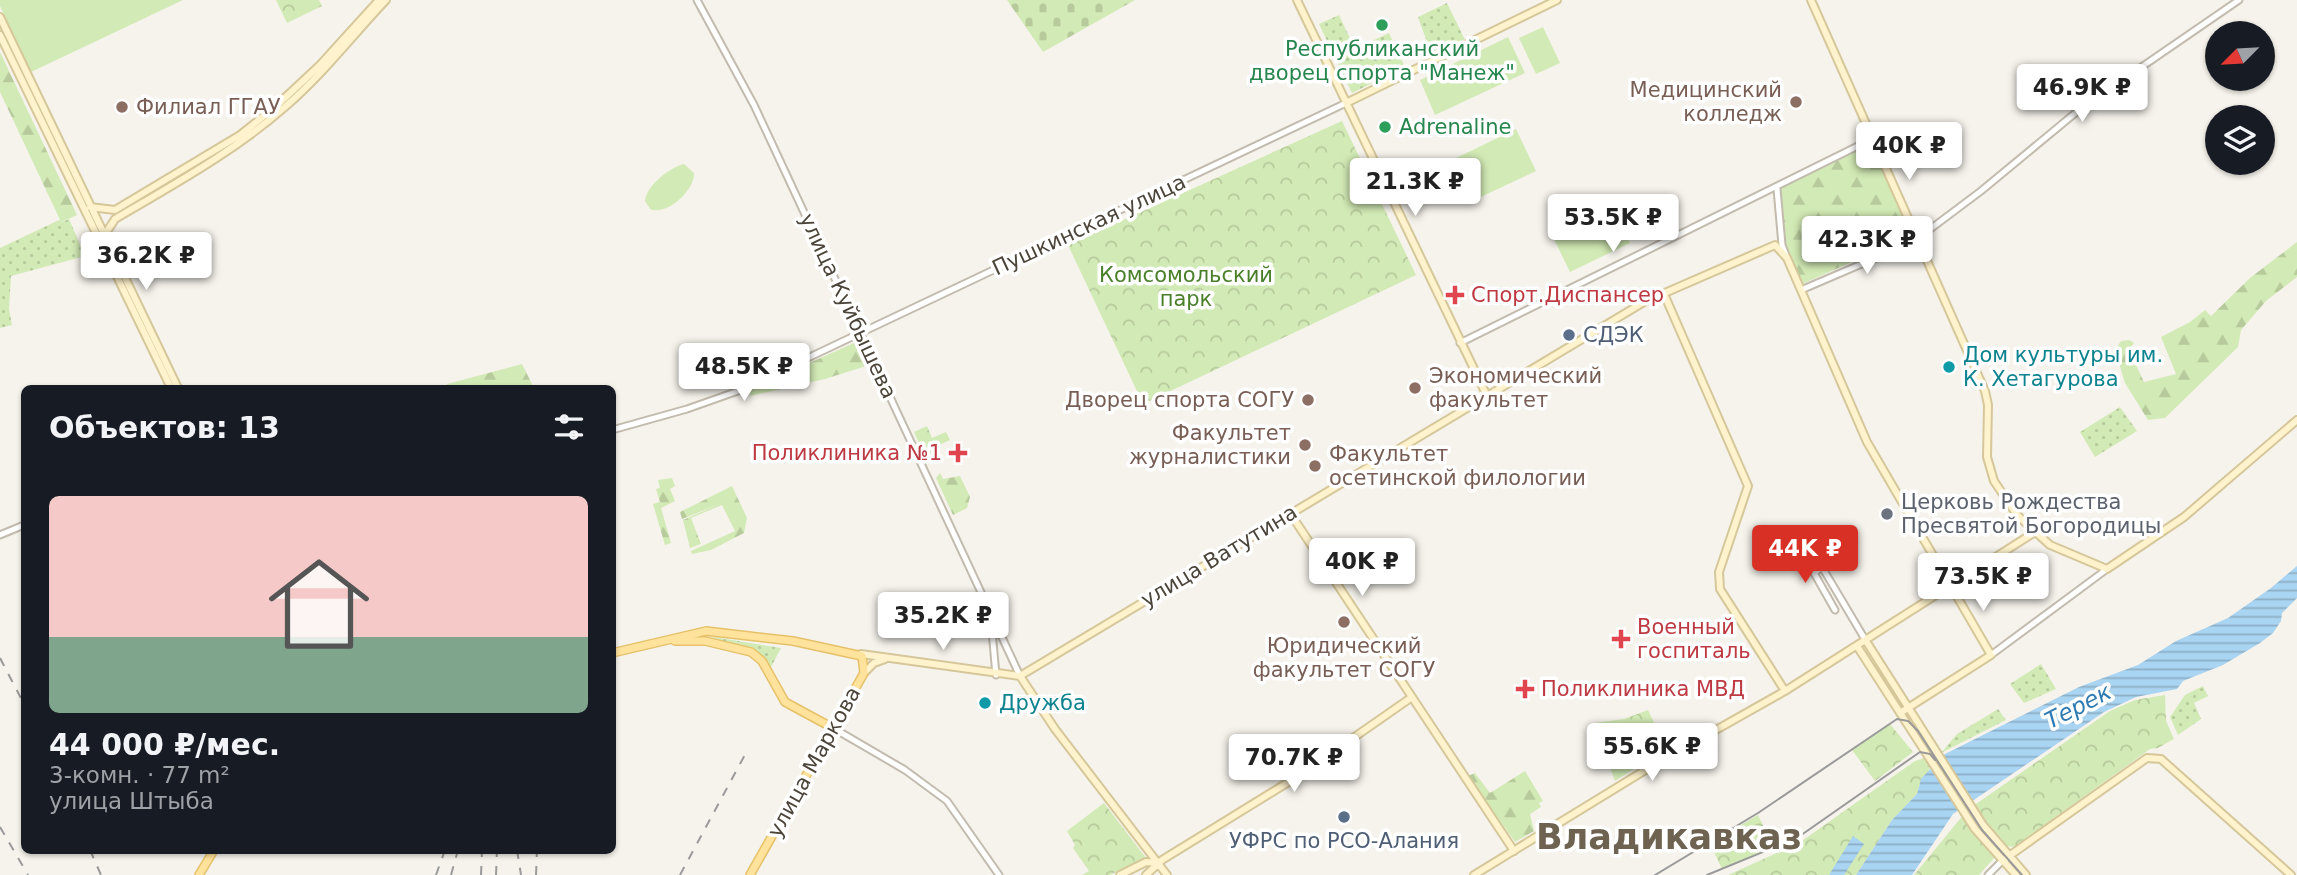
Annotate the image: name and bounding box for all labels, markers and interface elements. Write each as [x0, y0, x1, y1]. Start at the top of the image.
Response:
marker: Республиканский дворец спорта "Манеж" [1374, 17, 1390, 33]
north arrow [2205, 21, 2275, 91]
map controls [2205, 21, 2275, 175]
place label: Республиканский дворец спорта "Манеж" [1249, 37, 1515, 85]
pin: 46.9K ₽ [2017, 64, 2147, 124]
text: 46.9K ₽ [2033, 74, 2131, 100]
place label: Медицинский колледж [1630, 78, 1782, 126]
marker: Медицинский колледж [1788, 94, 1804, 110]
place label: Филиал ГГАУ [136, 95, 281, 119]
marker: Филиал ГГАУ [114, 99, 130, 115]
button: layers [2205, 105, 2275, 175]
place label: Adrenaline [1399, 115, 1512, 139]
marker: Adrenaline [1377, 119, 1393, 135]
pin: 40K ₽ [1860, 122, 1958, 182]
text: 40K ₽ [1872, 132, 1946, 158]
pin: 21.3K ₽ [1350, 158, 1480, 218]
text: 21.3K ₽ [1366, 168, 1464, 194]
street label: Пушкинская улица [989, 170, 1189, 280]
pin: 53.5K ₽ [1548, 194, 1678, 254]
text: 53.5K ₽ [1564, 204, 1662, 230]
street label: улица Куйбышева [795, 210, 901, 402]
pin: 42.3K ₽ [1802, 216, 1932, 276]
text: 42.3K ₽ [1818, 226, 1916, 252]
pin: 36.2K ₽ [81, 232, 211, 292]
text: 36.2K ₽ [97, 242, 195, 268]
park label: Комсомольский парк [1099, 263, 1273, 311]
place label: Спорт.Диспансер [1471, 283, 1664, 307]
marker: Спорт.Диспансер [1445, 285, 1465, 305]
place label: СДЭК [1583, 323, 1644, 347]
marker: СДЭК [1561, 327, 1577, 343]
place label: Дом культуры им. К. Хетагурова [1963, 343, 2163, 391]
pin: 48.5K ₽ [679, 344, 809, 403]
text: 48.5K ₽ [695, 353, 793, 379]
marker: Дом культуры им. К. Хетагурова [1941, 359, 1957, 375]
place label: Экономический факультет [1429, 364, 1602, 412]
marker: Экономический факультет [1407, 380, 1423, 396]
place label: Дворец спорта СОГУ [1065, 388, 1294, 412]
marker: Дворец спорта СОГУ [1300, 392, 1316, 408]
icon: filters [550, 408, 588, 446]
text: Объектов: 13 [49, 410, 280, 445]
place label: Факультет журналистики [1129, 421, 1291, 469]
marker: Факультет журналистики [1297, 437, 1313, 453]
place label: Поликлиника №1 [752, 441, 942, 465]
place label: Факультет осетинской филологии [1329, 442, 1586, 490]
marker: Поликлиника №1 [948, 443, 968, 463]
marker: Факультет осетинской филологии [1307, 458, 1323, 474]
place label: Церковь Рождества Пресвятой Богородицы [1901, 490, 2161, 538]
street label: улица Ватутина [1137, 500, 1301, 612]
marker: Церковь Рождества Пресвятой Богородицы [1879, 506, 1895, 522]
pin: 44K ₽ [1756, 526, 1854, 585]
text: 44K ₽ [1768, 535, 1842, 561]
pin: 40K ₽ [1313, 538, 1411, 598]
icon: home [256, 541, 382, 667]
text: 40K ₽ [1325, 548, 1399, 574]
pin: 73.5K ₽ [1918, 554, 2048, 613]
text: 73.5K ₽ [1934, 563, 2032, 589]
pin: 35.2K ₽ [878, 592, 1008, 652]
text: 35.2K ₽ [894, 602, 992, 628]
marker: Юридический факультет СОГУ [1336, 614, 1352, 630]
place label: Военный госпиталь [1637, 615, 1751, 663]
marker: Военный госпиталь [1611, 629, 1631, 649]
place label: Юридический факультет СОГУ [1253, 634, 1435, 682]
place label: Поликлиника МВД [1541, 677, 1745, 701]
water label: Терек [2041, 678, 2116, 734]
marker: Поликлиника МВД [1515, 679, 1535, 699]
street label: улица Маркова [763, 683, 865, 841]
place label: Дружба [999, 691, 1086, 715]
marker: Дружба [977, 695, 993, 711]
pin: 55.6K ₽ [1587, 724, 1717, 783]
text: 44 000 ₽/мес. [49, 727, 280, 762]
text: 55.6K ₽ [1603, 733, 1701, 759]
pin: 70.7K ₽ [1229, 734, 1359, 794]
text: 70.7K ₽ [1245, 744, 1343, 770]
text: 3-комн. · 77 m² [49, 762, 230, 788]
text: улица Штыба [49, 788, 214, 814]
marker: УФРС по РСО-Алания [1336, 809, 1352, 825]
district label: Владикавказ [1536, 817, 1802, 857]
place label: УФРС по РСО-Алания [1229, 829, 1459, 853]

